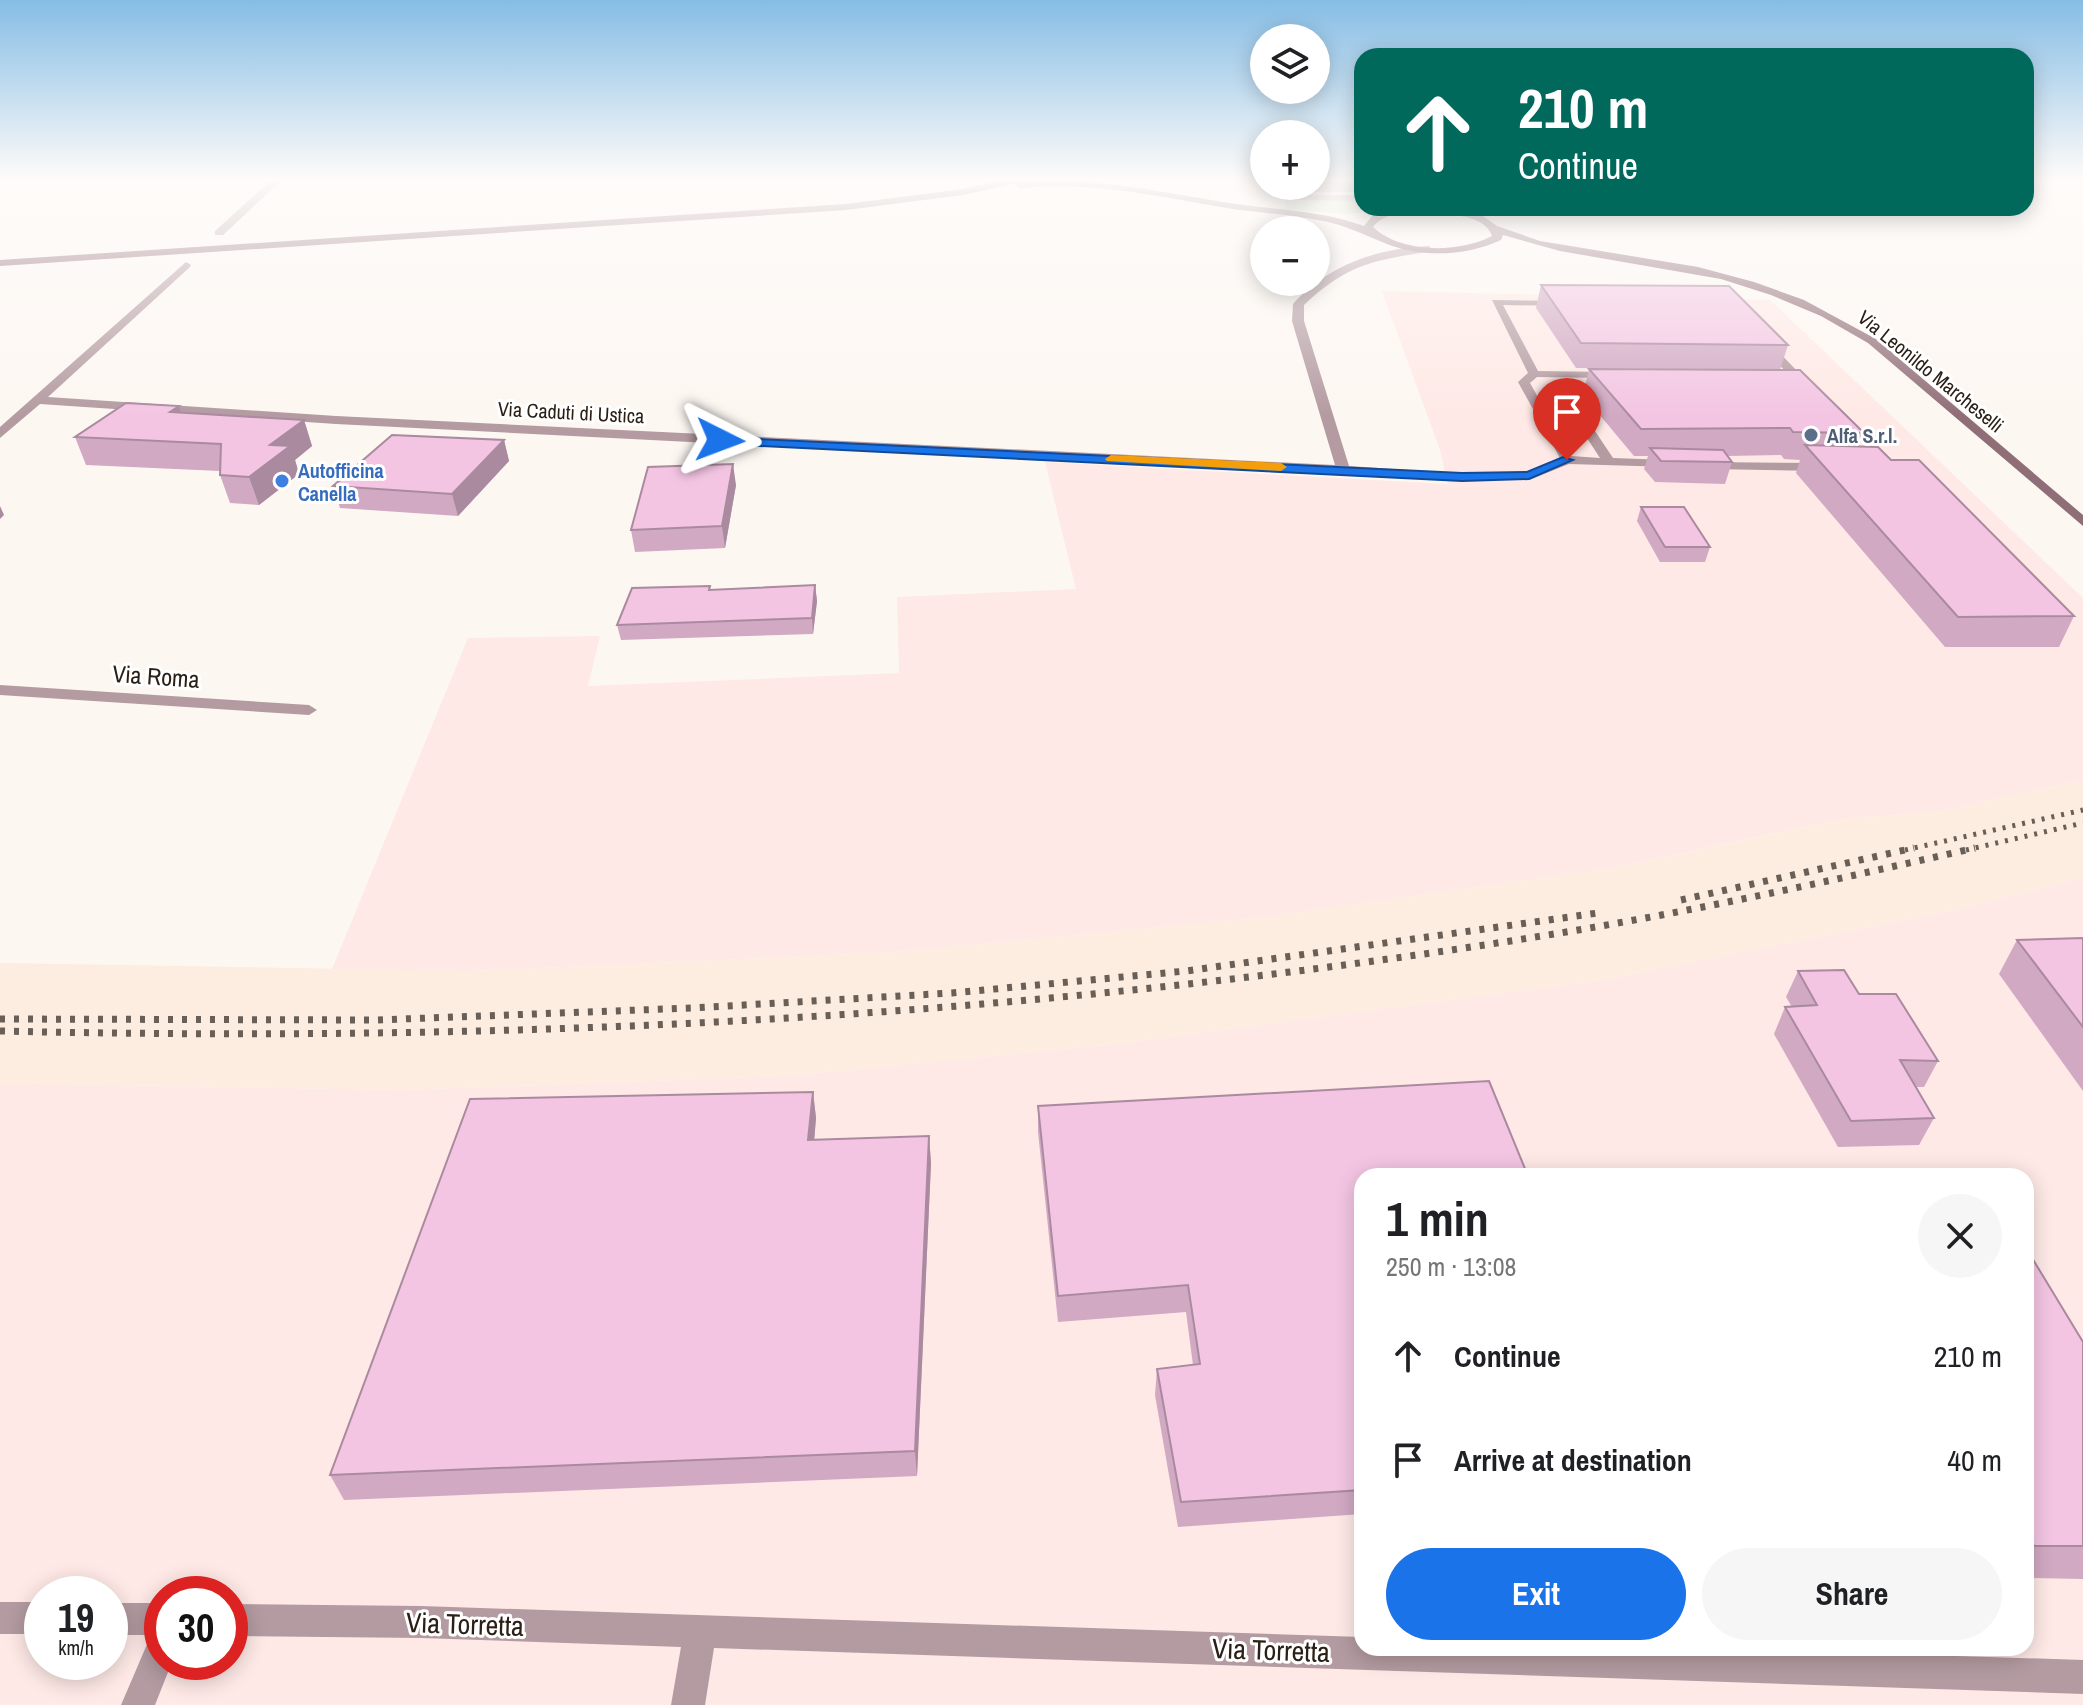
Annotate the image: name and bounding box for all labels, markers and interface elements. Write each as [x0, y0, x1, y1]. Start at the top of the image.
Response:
map controls [1250, 24, 1330, 296]
button: layers [1250, 24, 1330, 104]
text: 210 m [1518, 70, 1648, 145]
icon: ahead [1386, 80, 1490, 184]
button: + [1250, 120, 1330, 200]
text: Continue [1518, 142, 1638, 190]
button: − [1250, 216, 1330, 296]
street label: Via Leonildo Marcheselli [1852, 304, 2010, 438]
pin [1533, 378, 1601, 460]
icon: arrive [1545, 390, 1589, 434]
street label: Via Caduti di Ustica [497, 395, 645, 429]
position arrow [678, 398, 762, 482]
place label: Alfa S.r.l. [1827, 422, 1897, 449]
marker: Alfa S.r.l. [1802, 426, 1820, 444]
place label: Autofficina Canella [298, 457, 384, 507]
marker: Autofficina Canella [273, 472, 291, 490]
street label: Via Roma [111, 657, 201, 695]
text: 1 min [1386, 1186, 1489, 1251]
button: close [1918, 1194, 2002, 1278]
text: 250 m · 13:08 [1386, 1249, 1516, 1284]
icon: ahead [1386, 1334, 1430, 1378]
text: Continue [1454, 1336, 1561, 1376]
text: 210 m [1934, 1336, 2002, 1376]
icon: arrive [1386, 1438, 1430, 1482]
text: Arrive at destination [1454, 1440, 1692, 1480]
text: 40 m [1947, 1440, 2002, 1480]
button: Exit [1386, 1548, 1686, 1640]
button: Share [1702, 1548, 2002, 1640]
speed limit sign: 30 [144, 1576, 248, 1680]
text: 19 [58, 1591, 94, 1644]
street label: Via Torretta [405, 1603, 525, 1645]
street label: Via Torretta [1211, 1629, 1331, 1671]
text: km/h [58, 1634, 94, 1661]

